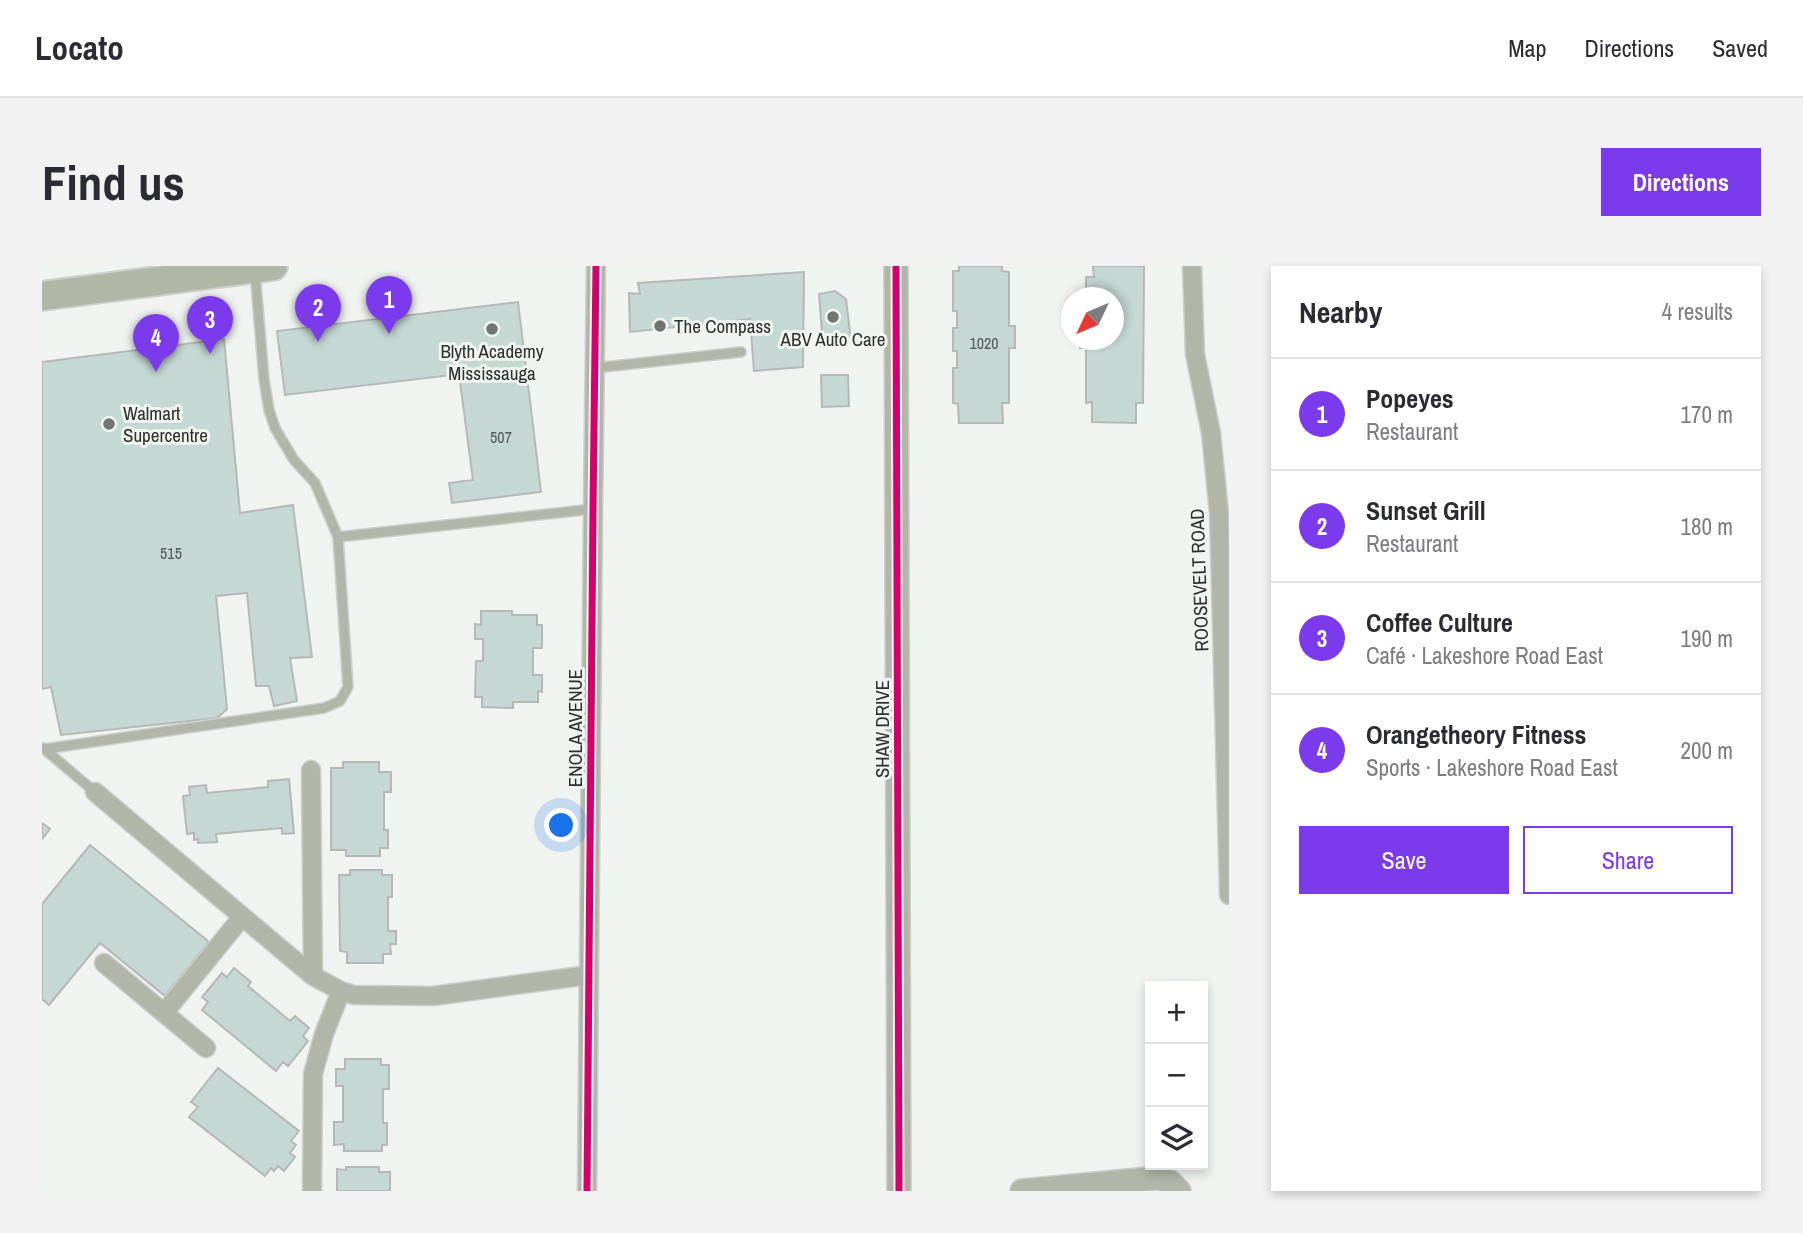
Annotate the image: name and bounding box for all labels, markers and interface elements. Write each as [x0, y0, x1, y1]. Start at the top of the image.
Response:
text: Locato [35, 26, 124, 70]
text: Map [1508, 32, 1546, 64]
text: Directions [1584, 32, 1674, 64]
text: Saved [1712, 32, 1768, 64]
button: Directions [1601, 148, 1761, 216]
text: Find us [42, 149, 185, 215]
pin: 1 [366, 276, 412, 334]
pin: 2 [295, 284, 341, 342]
north arrow [1061, 287, 1124, 350]
text: Nearby [1299, 292, 1382, 332]
pin: 3 [187, 296, 233, 354]
text: 4 results [1662, 296, 1733, 327]
marker: ABV Auto Care [825, 309, 841, 325]
place label: The Compass [674, 313, 771, 339]
pin: 4 [133, 314, 179, 372]
marker: The Compass [652, 318, 668, 334]
marker: Blyth Academy Mississauga [484, 321, 500, 337]
place label: ABV Auto Care [780, 326, 885, 352]
house number: 1020 [969, 332, 999, 354]
place label: Blyth Academy Mississauga [440, 338, 544, 386]
text: Popeyes [1366, 381, 1454, 416]
text: 1 [1317, 399, 1327, 430]
text: 170 m [1681, 399, 1733, 430]
place label: Walmart Supercentre [123, 400, 208, 448]
marker: Walmart Supercentre [101, 416, 117, 432]
text: Restaurant [1366, 416, 1458, 447]
house number: 507 [490, 426, 512, 448]
text: Sunset Grill [1366, 493, 1486, 528]
street label: ROOSEVELT ROAD [1184, 508, 1214, 652]
text: 2 [1317, 511, 1327, 542]
text: 180 m [1681, 511, 1733, 542]
text: Restaurant [1366, 528, 1458, 559]
house number: 515 [160, 542, 182, 564]
text: Coffee Culture [1366, 605, 1513, 640]
text: 3 [1317, 623, 1327, 654]
text: 190 m [1681, 623, 1733, 654]
text: Café · Lakeshore Road East [1366, 640, 1603, 671]
street label: ENOLA AVENUE [562, 669, 588, 787]
street label: SHAW DRIVE [869, 680, 895, 778]
text: Orangetheory Fitness [1366, 717, 1586, 752]
text: 4 [1317, 735, 1327, 766]
text: 200 m [1681, 735, 1733, 766]
text: Sports · Lakeshore Road East [1366, 752, 1618, 783]
your location [544, 808, 578, 842]
button: Save [1299, 826, 1509, 894]
button: Share [1523, 826, 1733, 894]
map controls [1145, 981, 1208, 1170]
button: + [1145, 981, 1208, 1044]
button: − [1145, 1044, 1208, 1107]
button: layers [1145, 1107, 1208, 1170]

